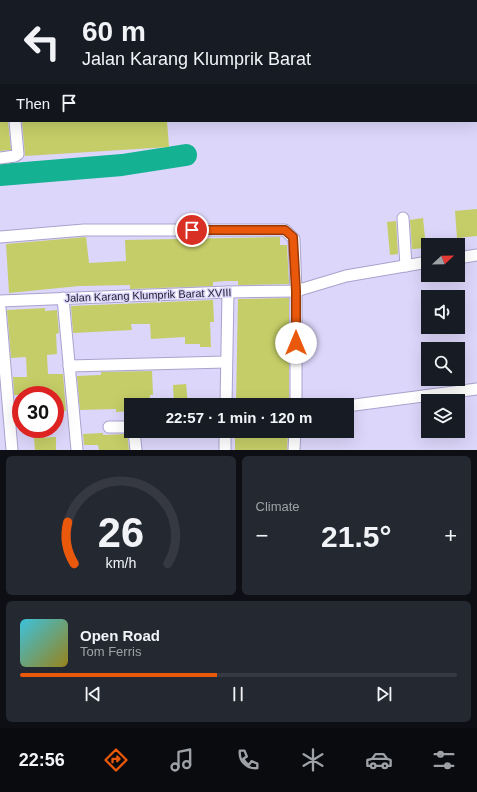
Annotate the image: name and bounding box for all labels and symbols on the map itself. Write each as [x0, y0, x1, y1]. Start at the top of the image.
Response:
pin [175, 213, 209, 247]
north arrow [421, 238, 465, 282]
street label: Jalan Karang Klumprik Barat XVIII [64, 286, 232, 304]
position arrow [275, 322, 317, 364]
speed limit sign: 30 [12, 386, 64, 438]

